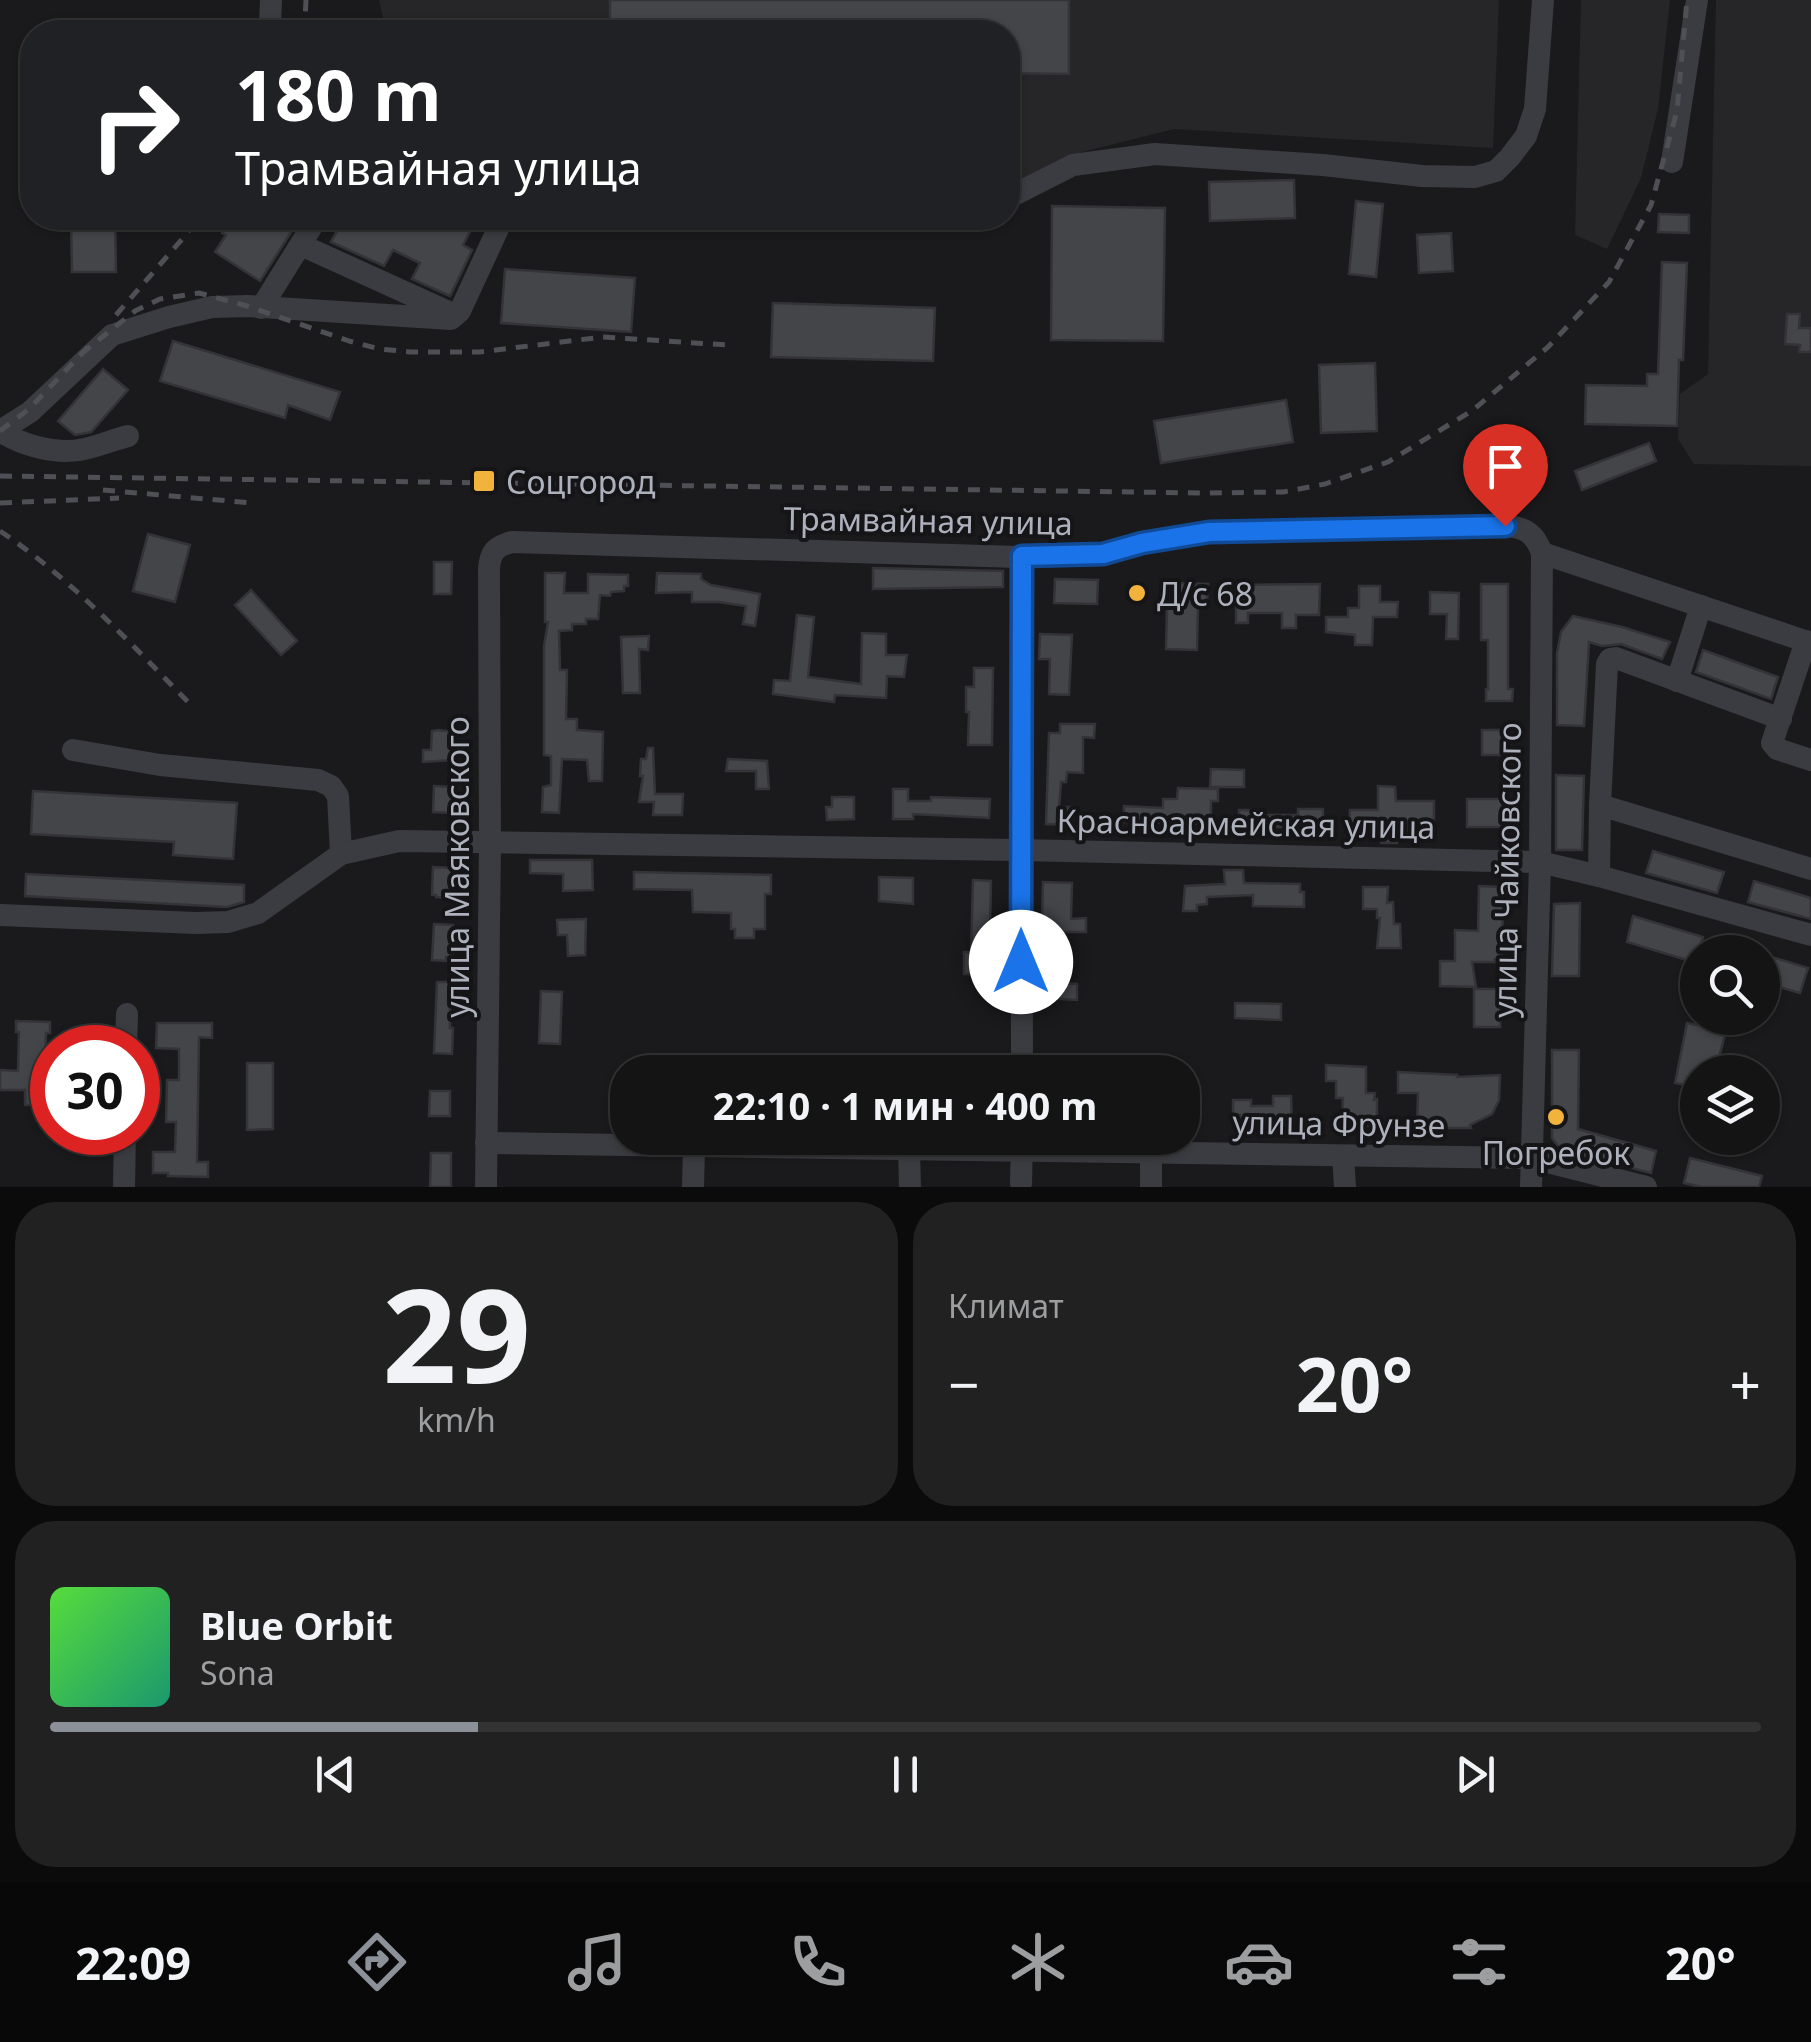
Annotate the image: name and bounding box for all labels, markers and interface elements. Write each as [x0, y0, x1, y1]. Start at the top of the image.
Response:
text: 180 m [235, 46, 442, 142]
icon: right [70, 60, 200, 190]
text: Трамвайная улица [235, 137, 642, 198]
pin [1463, 424, 1548, 527]
icon: arrive [1478, 439, 1533, 494]
place label: Соцгород [506, 460, 656, 503]
marker: Соцгород [471, 468, 497, 494]
street label: Трамвайная улица [783, 496, 1073, 544]
place label: Д/с 68 [1157, 572, 1253, 615]
marker: Д/с 68 [1126, 582, 1148, 604]
street label: улица Маяковского [435, 716, 478, 1018]
street label: улица Чайковского [1482, 722, 1530, 1018]
street label: Красноармейская улица [1056, 798, 1436, 848]
position arrow [969, 910, 1073, 1014]
map controls [1680, 935, 1780, 1155]
button: search [1680, 935, 1780, 1035]
speed limit sign: 30 [30, 1025, 160, 1155]
button: layers [1680, 1055, 1780, 1155]
text: 22:10 · 1 мин · 400 m [713, 1079, 1097, 1131]
street label: улица Фрунзе [1232, 1100, 1446, 1146]
marker: Погребок [1545, 1106, 1567, 1128]
place label: Погребок [1482, 1131, 1630, 1174]
text: 29 [382, 1244, 531, 1421]
text: Климат [948, 1284, 1064, 1327]
text: 20° [1296, 1332, 1413, 1434]
text: − [948, 1346, 979, 1421]
text: + [1730, 1346, 1761, 1421]
text: km/h [417, 1398, 496, 1441]
text: Blue Orbit [200, 1599, 393, 1651]
text: Sona [200, 1651, 275, 1694]
icon: previous [308, 1747, 363, 1802]
icon: pause [878, 1747, 933, 1802]
icon: next [1448, 1747, 1503, 1802]
icon: directions [342, 1927, 412, 1997]
icon: music [562, 1927, 632, 1997]
icon: phone [783, 1927, 853, 1997]
icon: climate [1003, 1927, 1073, 1997]
icon: car [1224, 1927, 1294, 1997]
icon: filters [1444, 1927, 1514, 1997]
text: 22:09 [75, 1932, 191, 1993]
text: 20° [1665, 1932, 1736, 1993]

